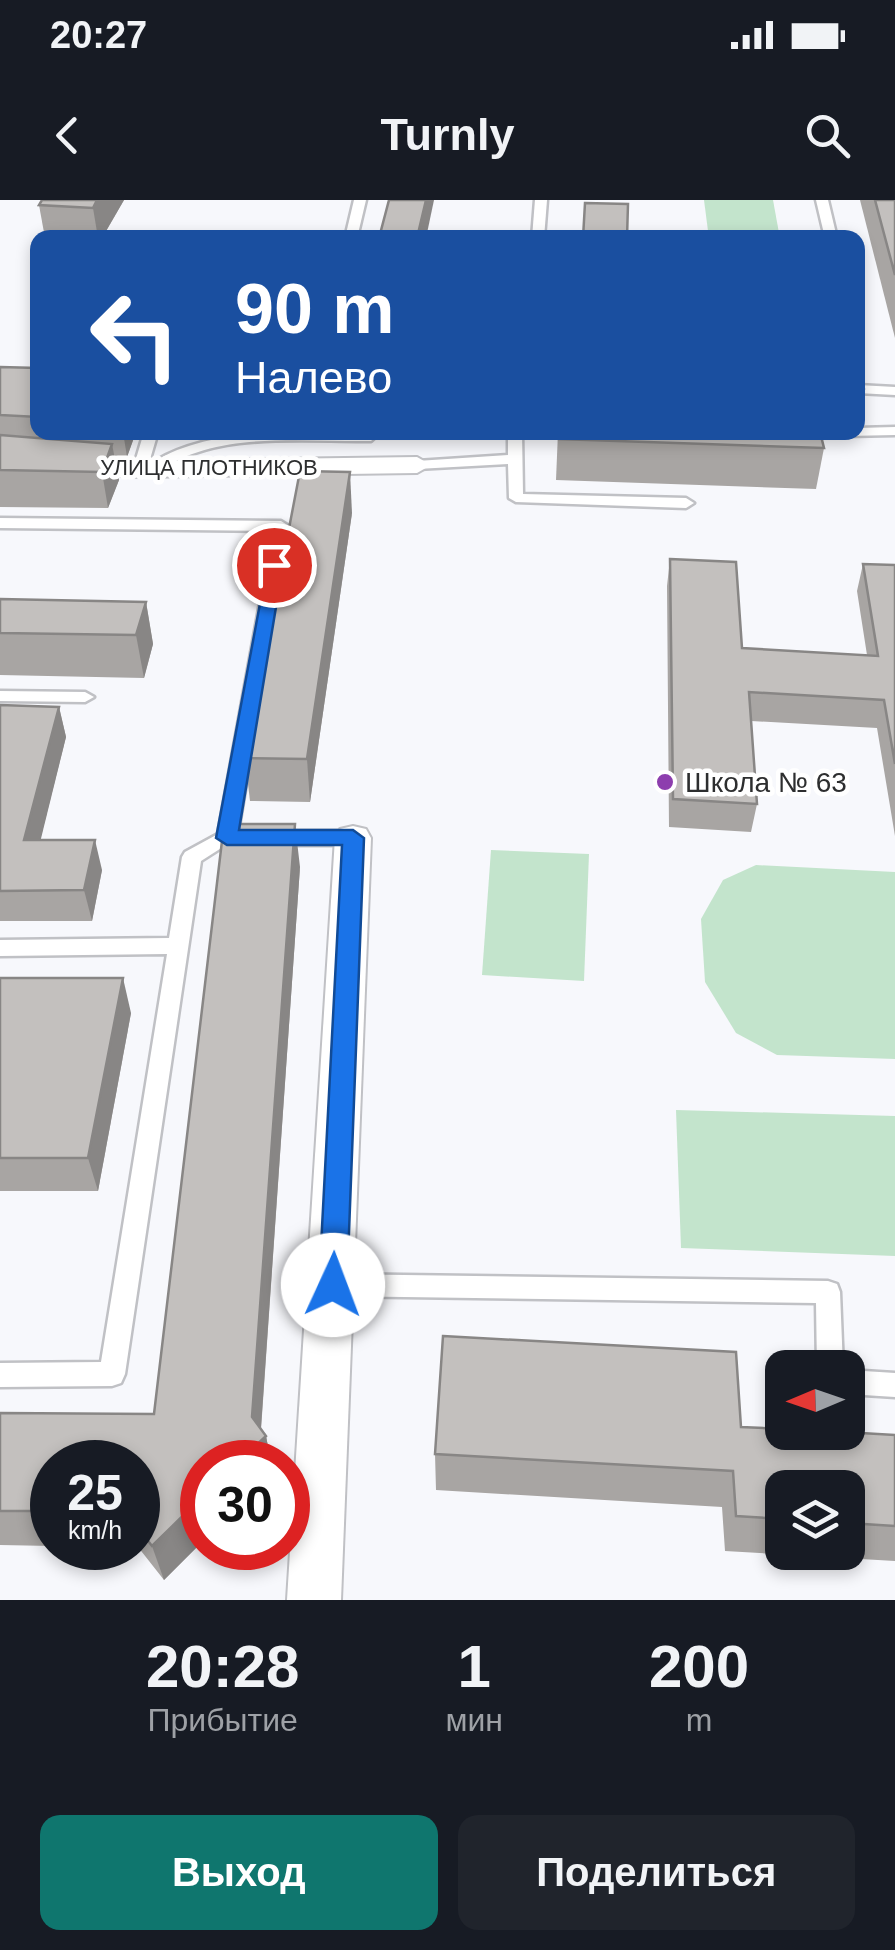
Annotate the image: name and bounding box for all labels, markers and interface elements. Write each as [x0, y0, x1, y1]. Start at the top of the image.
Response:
text: 20:27 [50, 14, 147, 56]
icon: back [40, 108, 95, 163]
icon: search [800, 108, 855, 163]
text: Turnly [380, 109, 515, 160]
icon: left [70, 270, 200, 400]
text: 90 m [235, 270, 395, 348]
text: Налево [235, 352, 392, 403]
street label: УЛИЦА ПЛОТНИКОВ [100, 455, 318, 480]
pin [232, 523, 317, 608]
icon: arrive [247, 538, 302, 593]
place label: Школа № 63 [685, 767, 847, 798]
marker: Школа № 63 [654, 771, 676, 793]
position arrow [281, 1233, 385, 1337]
north arrow [765, 1350, 865, 1450]
map controls [765, 1350, 865, 1570]
speed limit sign: 30 [180, 1440, 310, 1570]
text: 25 [67, 1465, 123, 1521]
button: layers [765, 1470, 865, 1570]
text: km/h [68, 1516, 122, 1544]
text: 20:28 [146, 1633, 299, 1700]
text: 1 [457, 1633, 491, 1700]
text: 200 [649, 1633, 749, 1700]
text: Прибытие [148, 1702, 298, 1738]
text: мин [445, 1702, 503, 1738]
text: m [686, 1702, 712, 1738]
button: Выход [40, 1815, 438, 1930]
button: Поделиться [458, 1815, 855, 1930]

